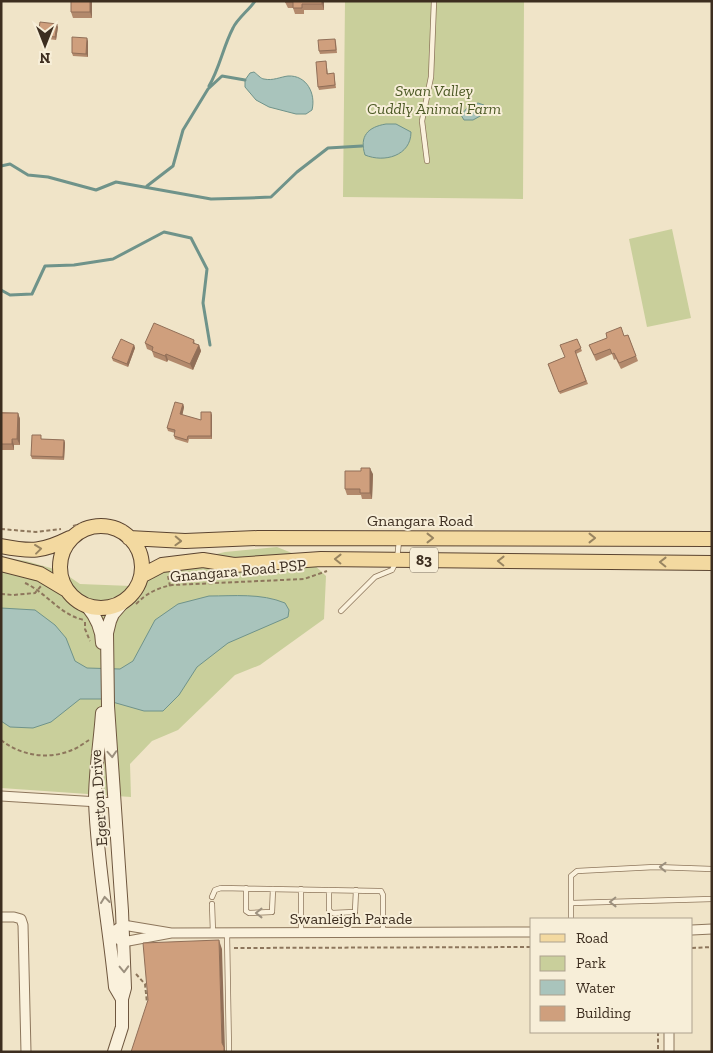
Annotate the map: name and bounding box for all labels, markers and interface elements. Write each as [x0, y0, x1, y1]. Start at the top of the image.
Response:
north arrow [20, 20, 70, 70]
text: N [39, 49, 50, 66]
park label: Swan Valley Cuddly Animal Farm [367, 81, 501, 118]
street label: Gnangara Road [367, 511, 473, 530]
one-way arrow [426, 533, 434, 543]
one-way arrow [588, 533, 596, 543]
one-way arrow [174, 536, 182, 546]
one-way arrow [35, 544, 43, 555]
road number: 83 [410, 548, 438, 572]
one-way arrow [334, 554, 342, 564]
street label: Gnangara Road PSP [169, 555, 307, 586]
one-way arrow [496, 556, 504, 566]
one-way arrow [659, 557, 666, 567]
street label: Egerton Drive [86, 749, 111, 847]
one-way arrow [106, 751, 117, 759]
one-way arrow [659, 862, 666, 872]
one-way arrow [100, 896, 111, 904]
one-way arrow [609, 897, 616, 907]
one-way arrow [255, 908, 263, 918]
street label: Swanleigh Parade [290, 909, 412, 928]
legend [530, 918, 693, 1033]
text: Road [576, 929, 609, 947]
text: Park [576, 954, 606, 972]
one-way arrow [119, 965, 130, 973]
text: Water [576, 979, 616, 997]
text: Building [576, 1004, 631, 1022]

